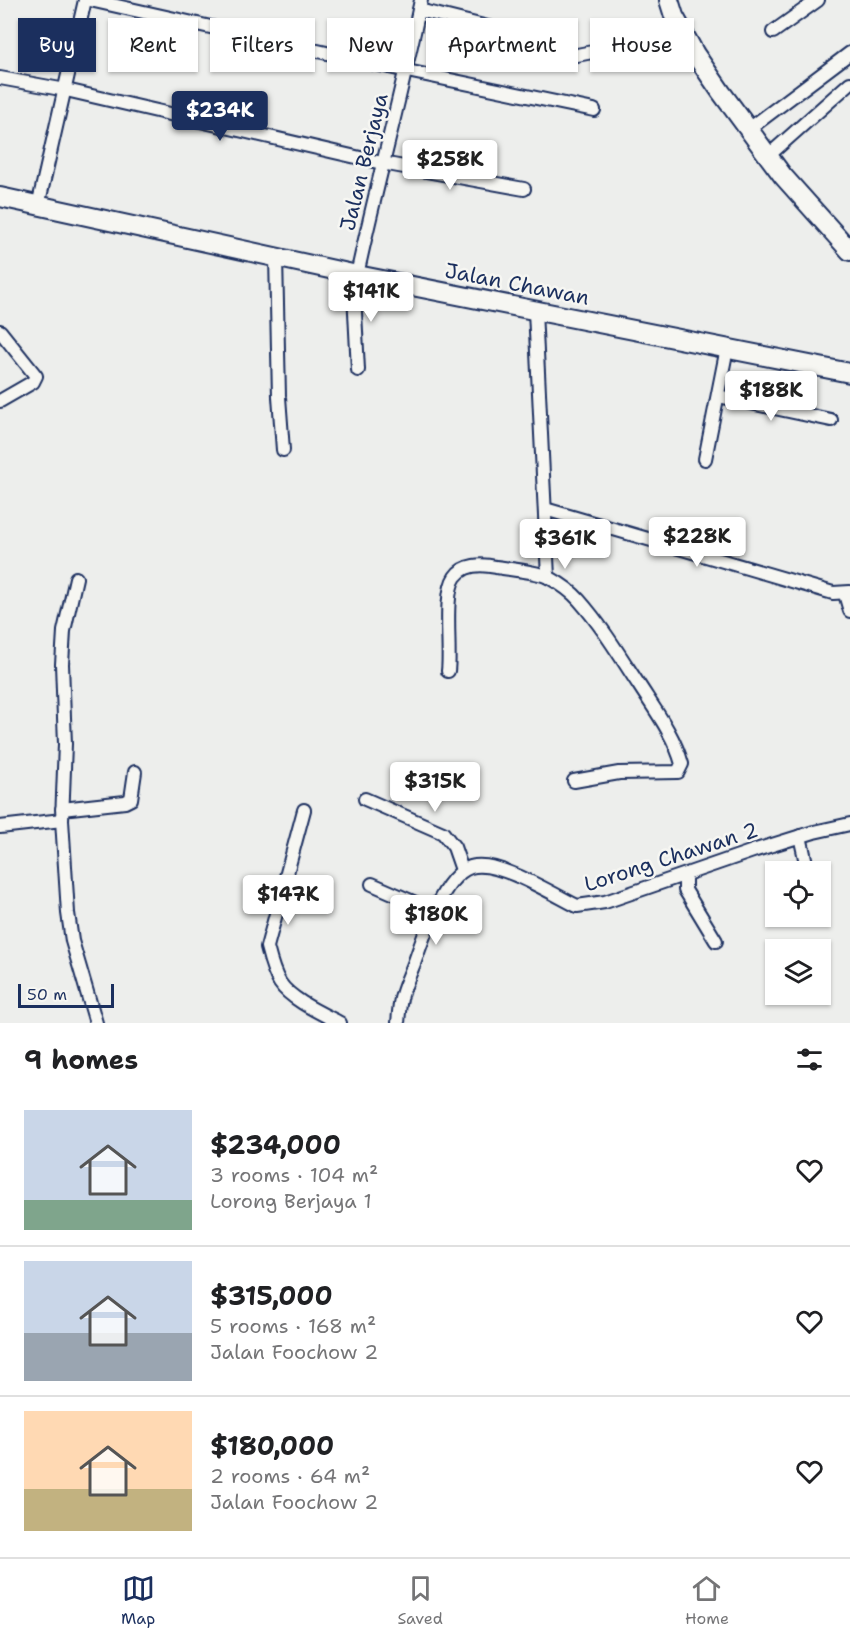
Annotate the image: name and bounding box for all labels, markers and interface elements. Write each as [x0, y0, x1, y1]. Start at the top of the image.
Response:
chip: Buy [18, 18, 96, 72]
chip: Rent [108, 18, 198, 72]
chip: Filters [210, 18, 315, 72]
chip: New [327, 18, 414, 72]
chip: Apartment [426, 18, 578, 72]
chip: House [590, 18, 694, 72]
street label: Jalan Berjaya [333, 90, 395, 234]
pin: $234K [178, 91, 262, 142]
text: $234K [186, 97, 254, 123]
pin: $258K [408, 140, 492, 191]
text: $258K [416, 146, 484, 172]
street label: Jalan Chawan [442, 256, 592, 312]
pin: $141K [329, 272, 413, 323]
text: $141K [342, 278, 400, 304]
pin: $188K [729, 371, 813, 422]
text: $188K [739, 377, 803, 403]
pin: $228K [655, 517, 739, 568]
pin: $361K [523, 519, 607, 570]
text: $228K [663, 523, 731, 549]
text: $361K [534, 525, 596, 551]
pin: $315K [393, 762, 477, 813]
text: $315K [404, 768, 466, 794]
street label: Lorong Chawan 2 [580, 816, 762, 898]
map controls [765, 861, 831, 1005]
button: locate [765, 861, 831, 927]
pin: $147K [246, 875, 330, 926]
text: $147K [257, 881, 319, 907]
pin: $180K [394, 895, 478, 946]
text: $180K [404, 901, 468, 927]
button: layers [765, 939, 831, 1005]
scale bar [18, 981, 114, 1008]
text: 50 m [27, 984, 67, 1005]
text: 9 homes [24, 1042, 138, 1077]
icon: filters [793, 1043, 826, 1076]
text: $234,000 [210, 1127, 341, 1162]
icon: home [72, 1134, 144, 1206]
icon: heart [793, 1154, 826, 1187]
text: 3 rooms · 104 m² [210, 1162, 378, 1188]
text: Lorong Berjaya 1 [210, 1188, 372, 1214]
text: $315,000 [210, 1278, 333, 1313]
icon: home [72, 1285, 144, 1357]
icon: heart [793, 1305, 826, 1338]
text: 5 rooms · 168 m² [210, 1313, 376, 1339]
text: Jalan Foochow 2 [210, 1339, 378, 1365]
text: $180,000 [210, 1428, 334, 1463]
icon: home [72, 1435, 144, 1507]
icon: heart [793, 1455, 826, 1488]
text: 2 rooms · 64 m² [210, 1463, 370, 1489]
text: Jalan Foochow 2 [210, 1489, 378, 1515]
tab: Map [121, 1572, 155, 1629]
tab: Saved [397, 1572, 443, 1629]
tab: Home [685, 1572, 729, 1629]

